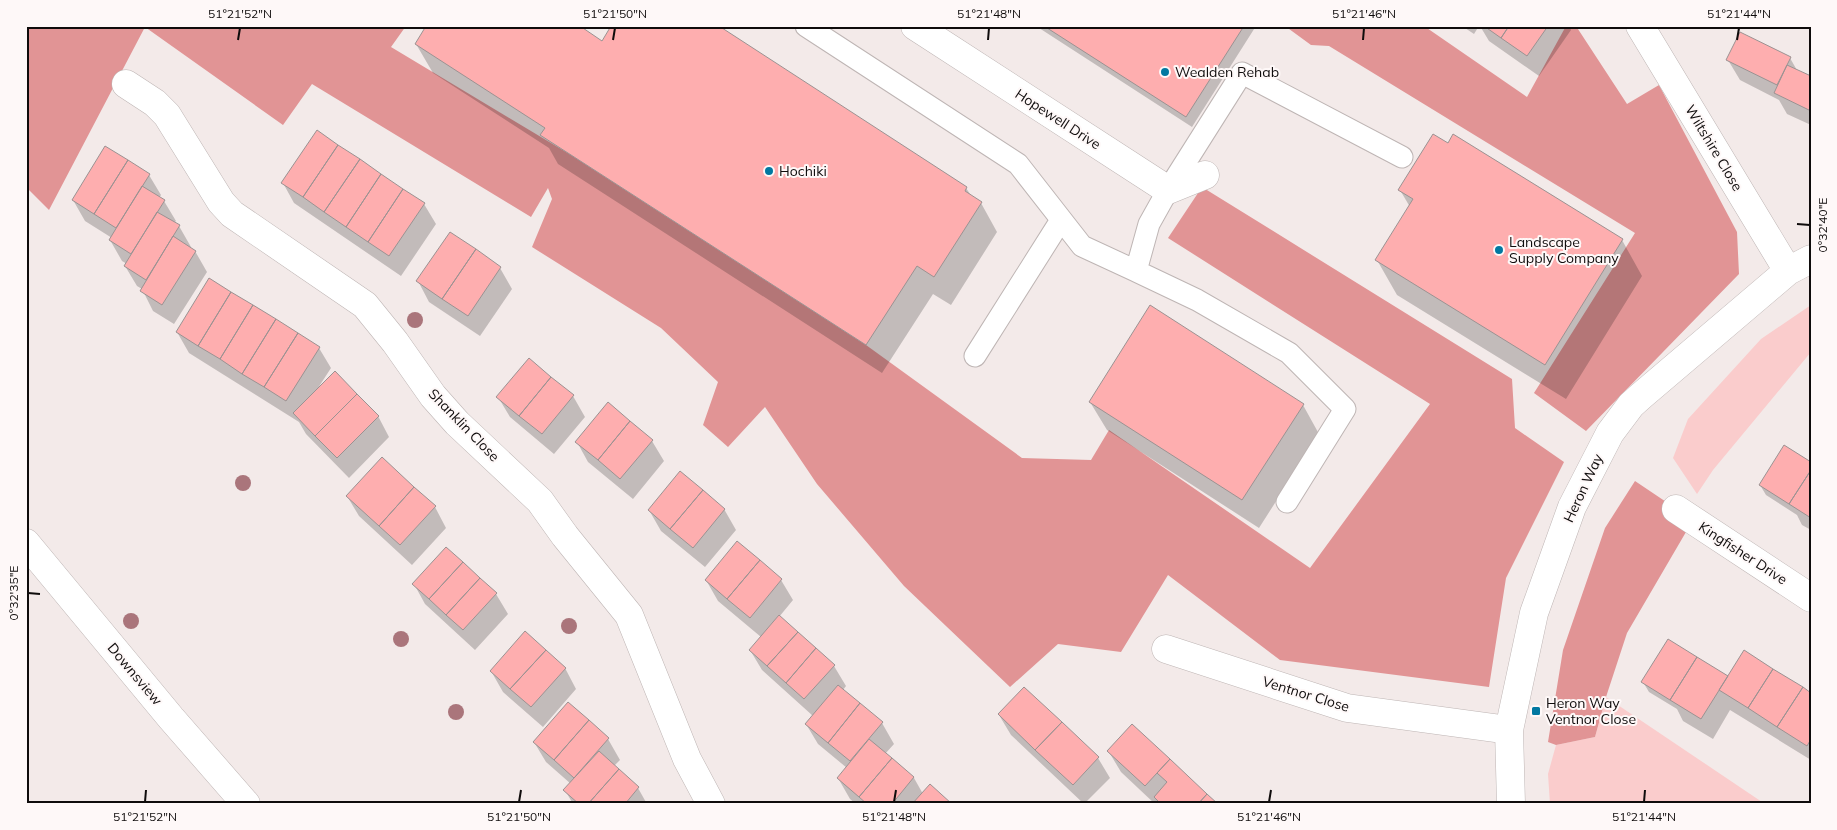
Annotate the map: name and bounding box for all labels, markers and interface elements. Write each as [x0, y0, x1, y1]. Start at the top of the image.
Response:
text: 51°21'52"N [208, 6, 272, 21]
text: 51°21'50"N [583, 6, 647, 21]
text: 51°21'48"N [957, 6, 1021, 21]
text: 51°21'46"N [1332, 6, 1396, 21]
text: 51°21'44"N [1707, 6, 1771, 21]
place label: Wealden Rehab [1175, 63, 1279, 81]
marker: Wealden Rehab [1159, 66, 1171, 78]
street label: Hopewell Drive [1012, 85, 1104, 153]
street label: Wiltshire Close [1681, 102, 1747, 194]
place label: Hochiki [779, 162, 827, 180]
marker: Hochiki [763, 165, 775, 177]
text: 0°32'40"E [1815, 198, 1830, 252]
place label: Landscape Supply Company [1509, 233, 1619, 267]
marker: Landscape Supply Company [1493, 244, 1505, 256]
street label: Shanklin Close [425, 385, 503, 465]
street label: Heron Way [1559, 450, 1607, 525]
street label: Kingfisher Drive [1695, 518, 1791, 588]
text: 0°32'35"E [6, 566, 21, 620]
street label: Downsview [104, 639, 166, 709]
street label: Ventnor Close [1260, 672, 1352, 716]
place label: Heron Way Ventnor Close [1546, 694, 1636, 728]
marker: Heron Way Ventnor Close [1530, 705, 1542, 717]
text: 51°21'52"N [113, 809, 177, 824]
text: 51°21'50"N [487, 809, 551, 824]
text: 51°21'48"N [862, 809, 926, 824]
text: 51°21'46"N [1237, 809, 1301, 824]
text: 51°21'44"N [1612, 809, 1676, 824]

